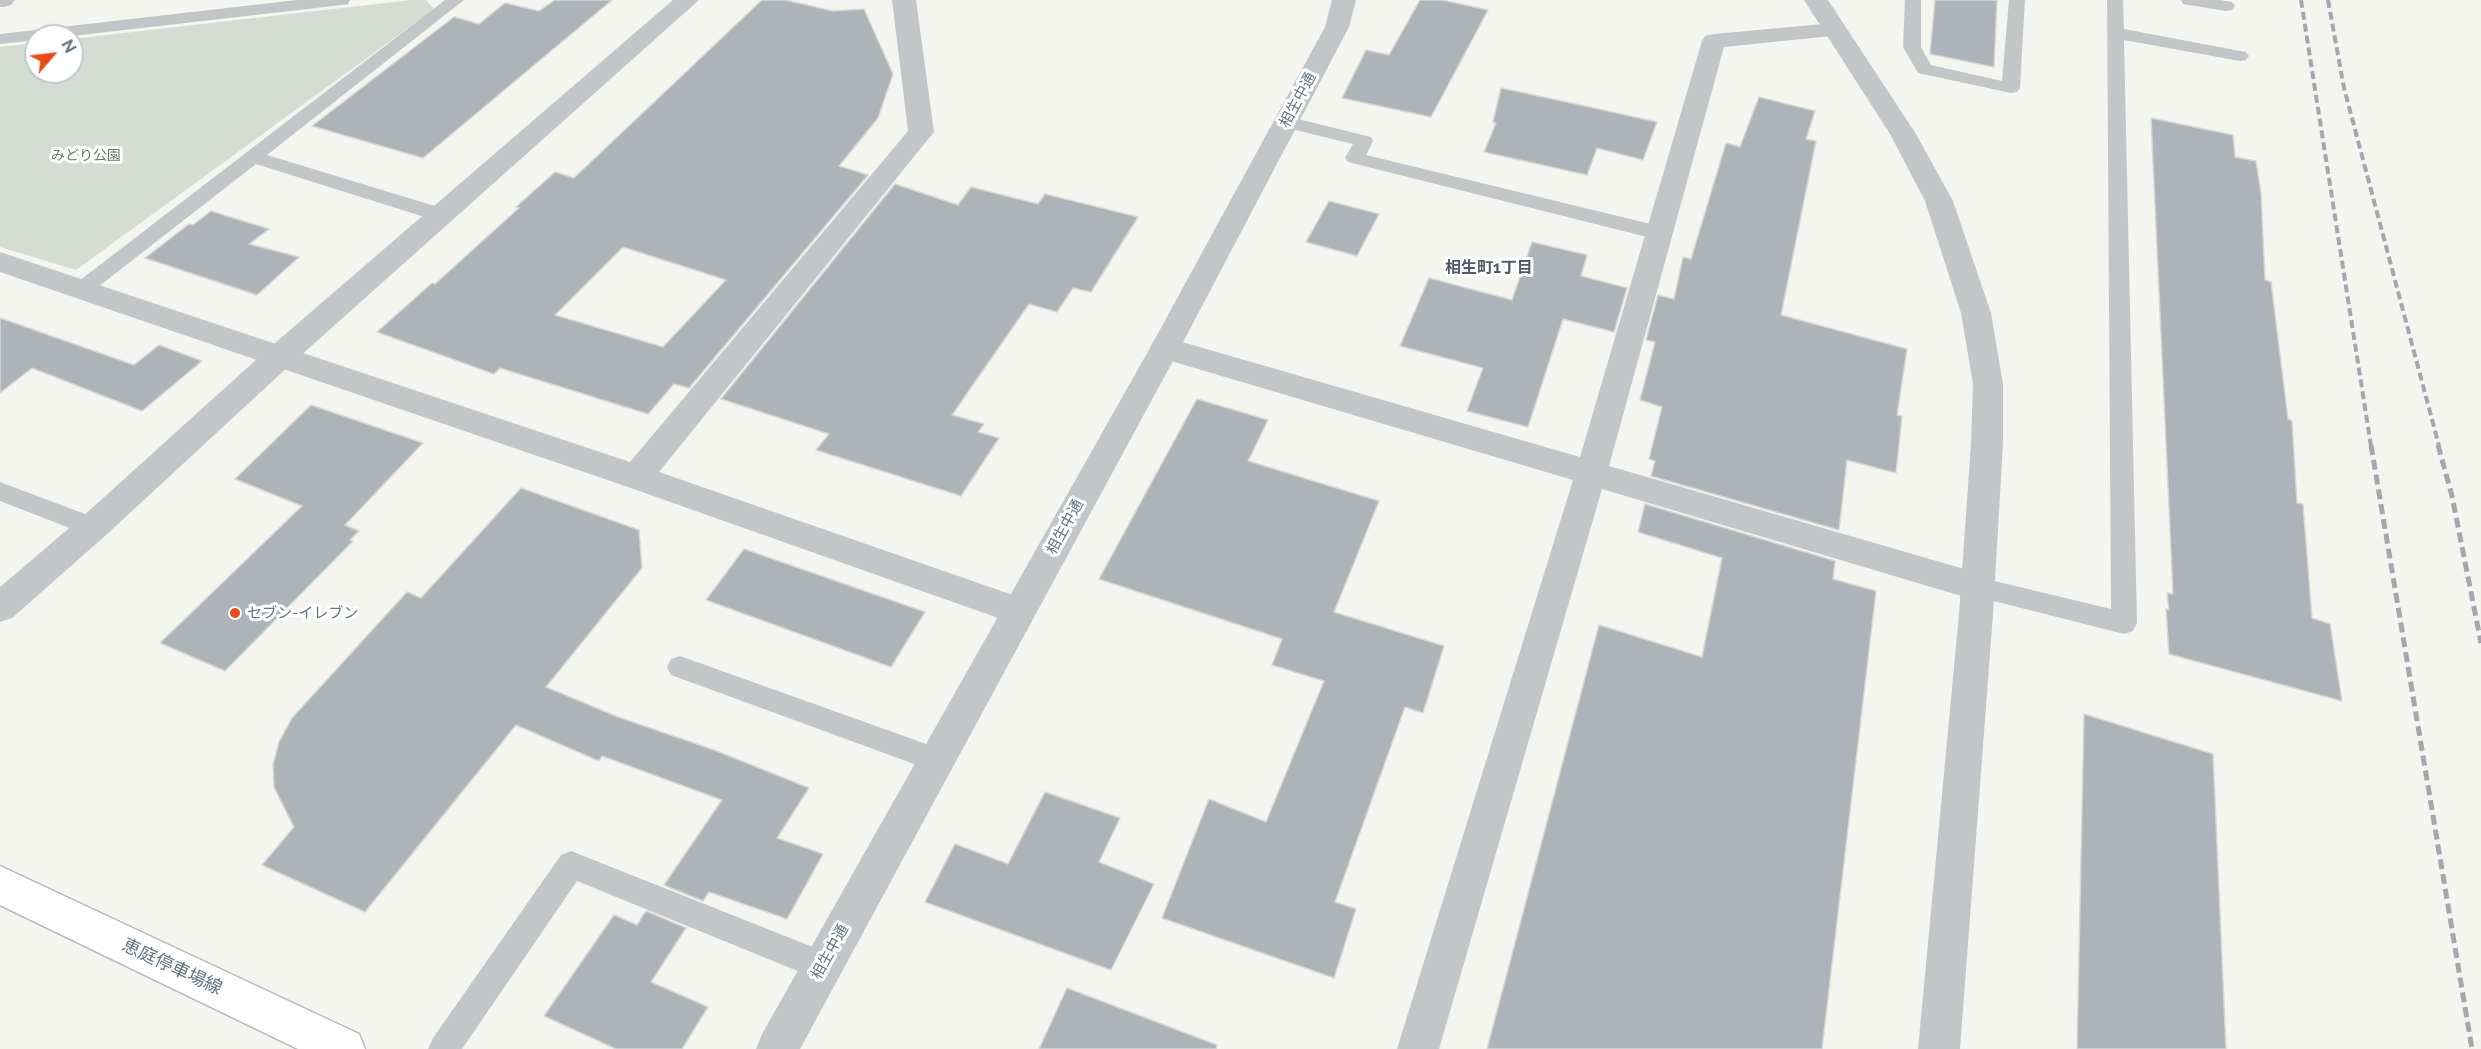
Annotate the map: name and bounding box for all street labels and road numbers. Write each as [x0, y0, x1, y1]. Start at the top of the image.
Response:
street label: 相生中通 [1276, 69, 1320, 131]
street label: 相生中通 [1043, 496, 1087, 558]
street label: 相生中通 [808, 921, 852, 983]
street label: 恵庭停車場線 [118, 934, 226, 1000]

